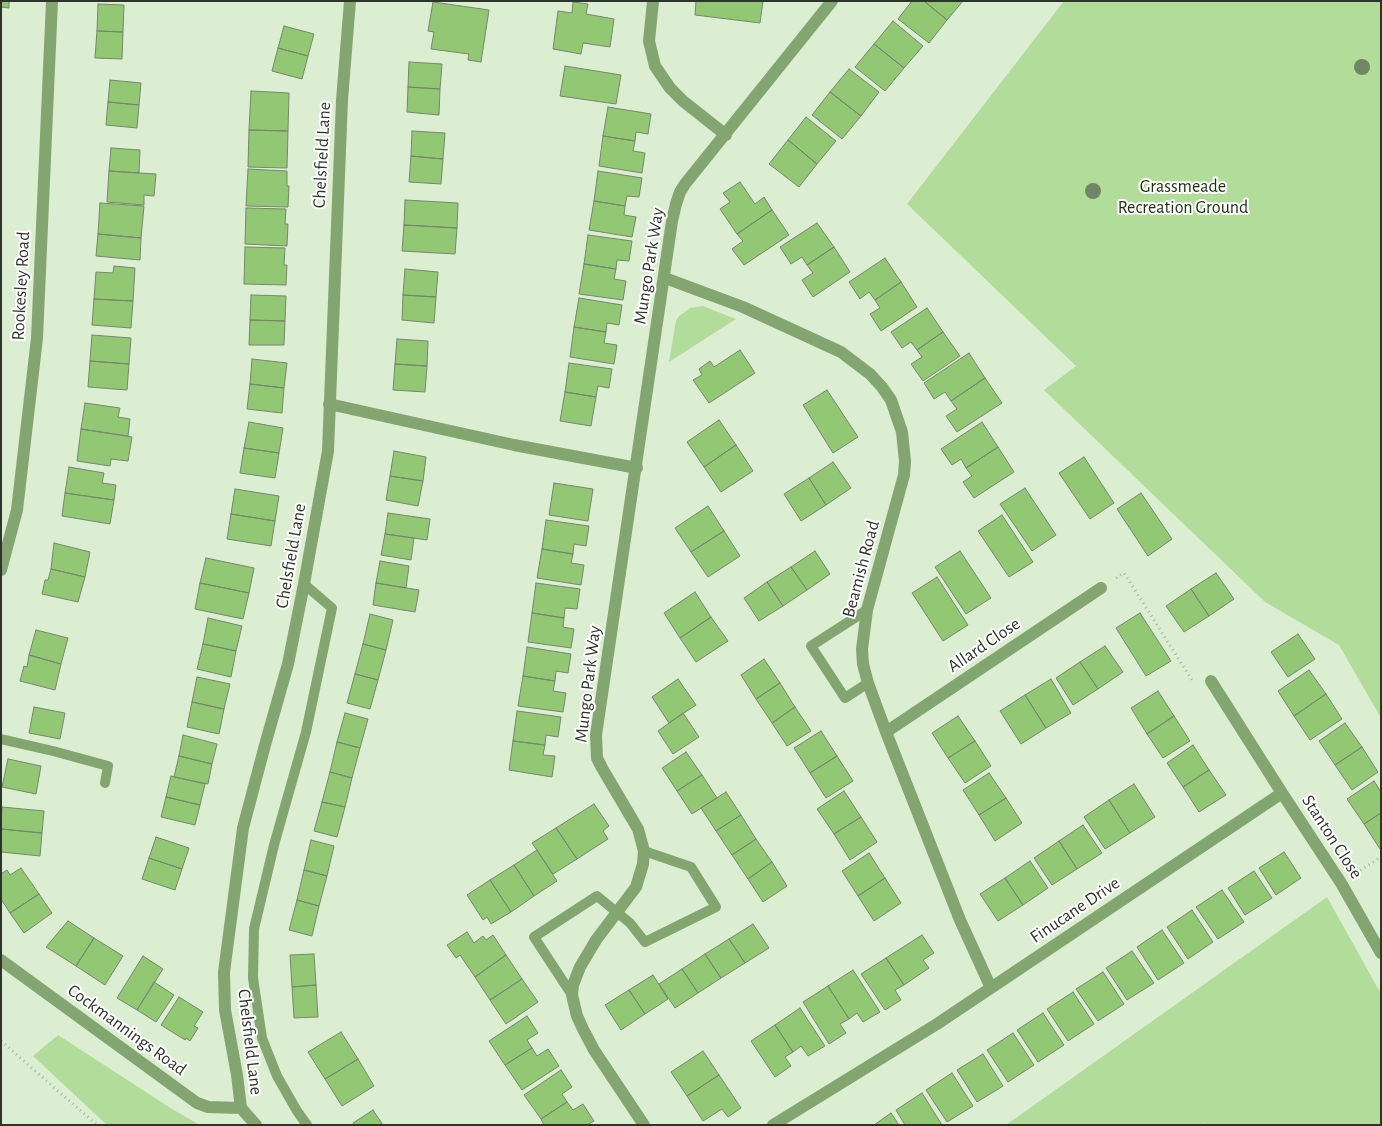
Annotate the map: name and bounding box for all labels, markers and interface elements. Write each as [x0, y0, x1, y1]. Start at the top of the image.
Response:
street label: Chelsfield Lane [308, 101, 336, 209]
park label: Grassmeade Recreation Ground [1118, 176, 1248, 218]
street label: Mungo Park Way [629, 206, 669, 326]
street label: Rookesley Road [7, 231, 35, 341]
street label: Chelsfield Lane [271, 502, 311, 610]
street label: Beamish Road [838, 518, 884, 620]
street label: Allard Close [944, 613, 1024, 677]
street label: Mungo Park Way [570, 624, 606, 744]
street label: Stanton Close [1297, 791, 1367, 883]
street label: Finucane Drive [1026, 872, 1124, 948]
street label: Cockmannings Road [63, 980, 191, 1080]
street label: Chelsfield Lane [233, 988, 267, 1096]

